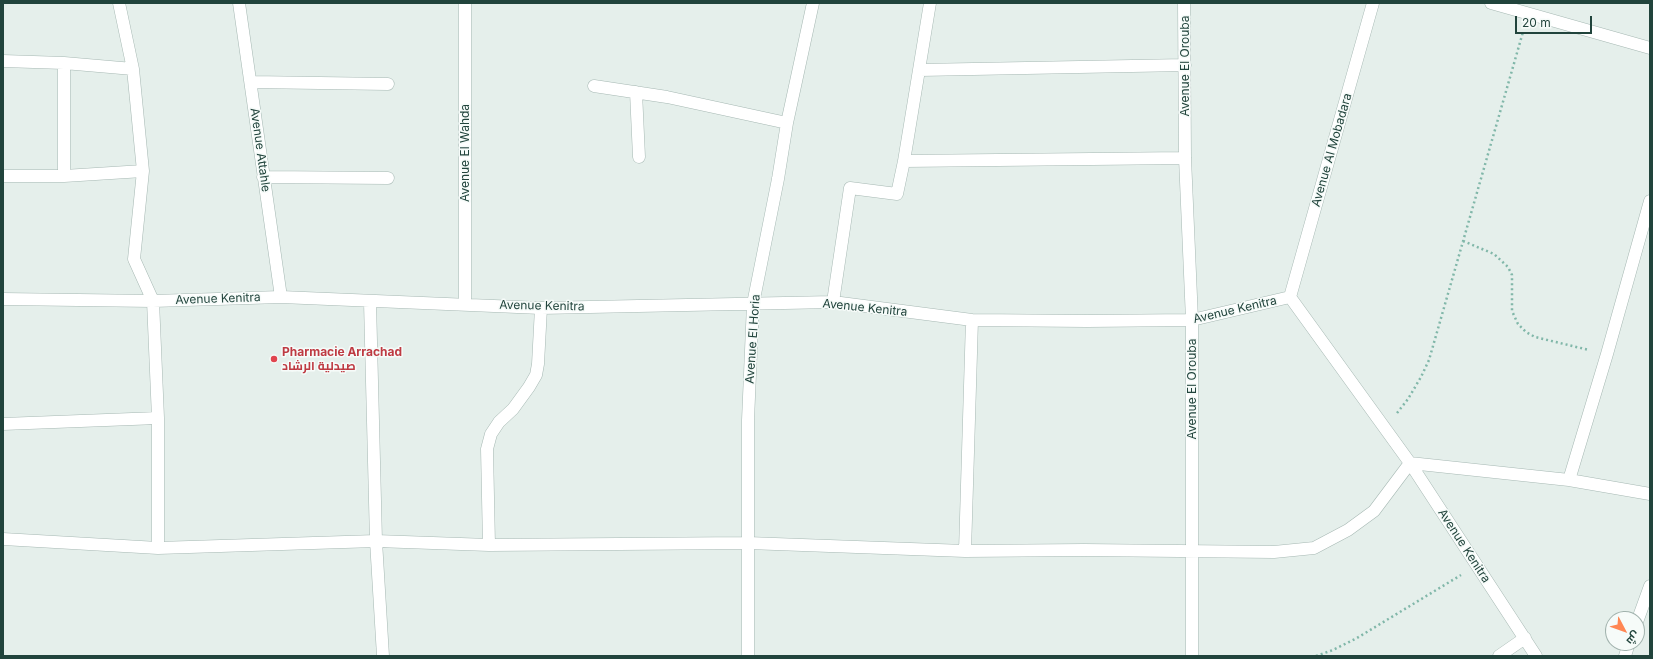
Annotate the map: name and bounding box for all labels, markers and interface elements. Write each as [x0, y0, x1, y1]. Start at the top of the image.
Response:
scale bar [1517, 8, 1594, 34]
street label: Avenue El Orouba [1178, 15, 1192, 117]
text: 20 m [1522, 15, 1551, 30]
street label: Avenue Al Mobadara [1309, 91, 1355, 209]
street label: Avenue El Wahda [458, 104, 472, 202]
street label: Avenue Attahle [247, 107, 273, 193]
street label: Avenue Kenitra [175, 290, 261, 308]
street label: Avenue Kenitra [1192, 293, 1278, 327]
street label: Avenue El Horia [743, 294, 763, 384]
street label: Avenue Kenitra [822, 296, 908, 320]
street label: Avenue Kenitra [499, 298, 585, 314]
street label: Avenue El Orouba [1185, 338, 1199, 440]
place label: Pharmacie Arrachad صيدلية الرشاد [282, 345, 402, 373]
marker: Pharmacie Arrachad صيدلية الرشاد [269, 354, 279, 364]
street label: Avenue Kenitra [1435, 506, 1493, 586]
north arrow [1605, 611, 1645, 651]
text: ش [1623, 628, 1643, 648]

